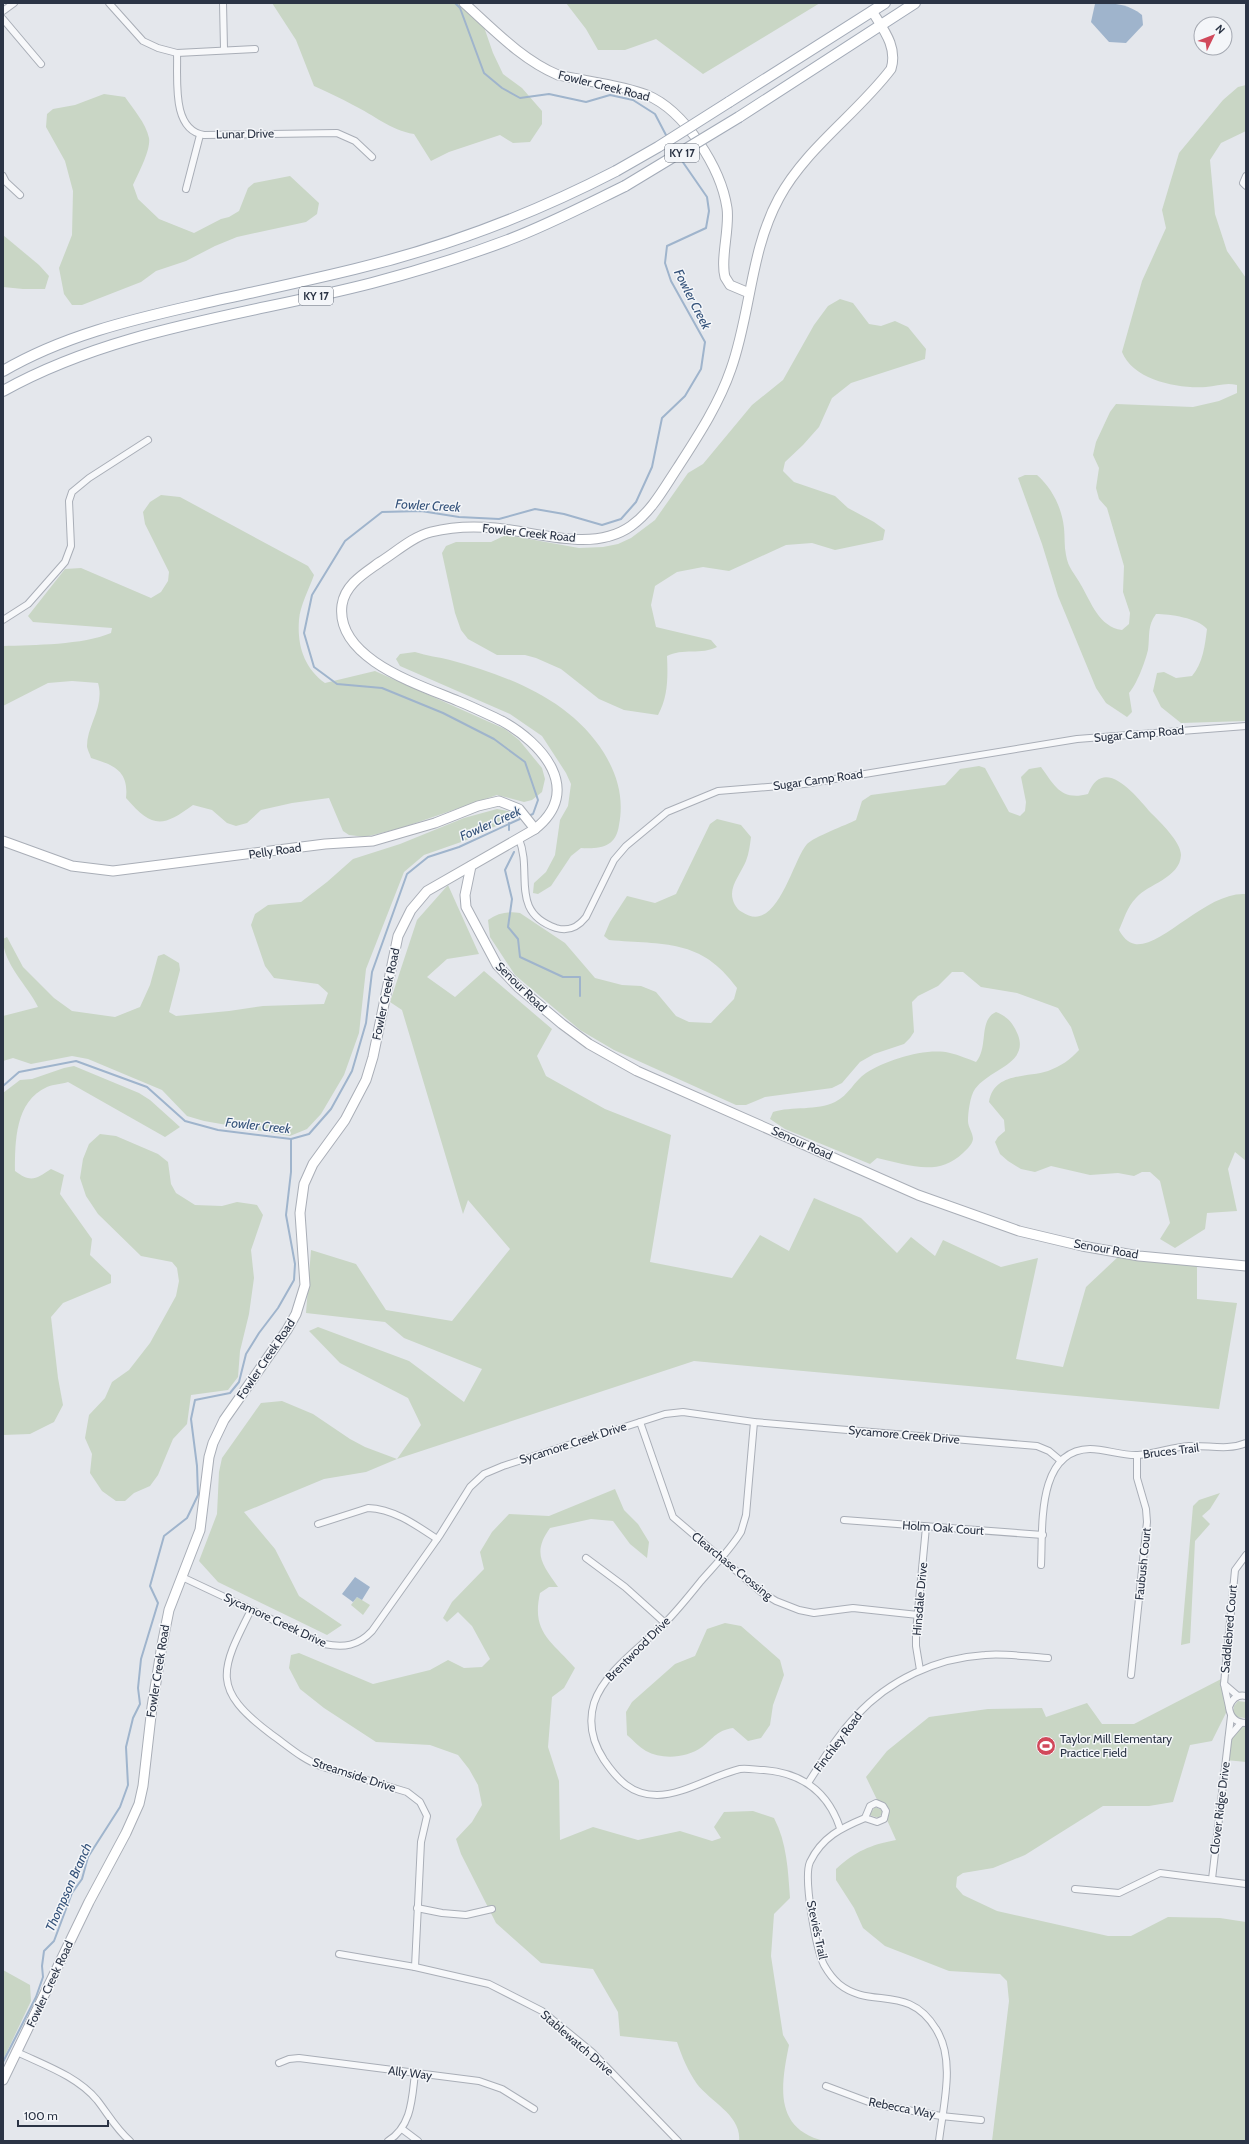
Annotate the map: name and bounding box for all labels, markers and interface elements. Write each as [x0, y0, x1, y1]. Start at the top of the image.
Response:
north arrow [1193, 16, 1233, 56]
text: N [1213, 22, 1228, 37]
street label: Fowler Creek Road [557, 67, 651, 104]
street label: Lunar Drive [216, 125, 274, 142]
road number: KY 17 [665, 144, 699, 162]
water label: Fowler Creek [671, 266, 715, 332]
road number: KY 17 [299, 287, 333, 305]
water label: Fowler Creek [395, 495, 462, 515]
street label: Fowler Creek Road [482, 520, 576, 545]
street label: Sugar Camp Road [1093, 722, 1185, 745]
street label: Sugar Camp Road [772, 766, 864, 793]
water label: Fowler Creek [457, 802, 524, 844]
street label: Pelly Road [248, 839, 302, 862]
street label: Fowler Creek Road [368, 946, 403, 1041]
street label: Senour Road [493, 959, 550, 1015]
water label: Fowler Creek [225, 1114, 292, 1136]
street label: Senour Road [769, 1122, 835, 1163]
street label: Senour Road [1073, 1235, 1140, 1262]
street label: Fowler Creek Road [233, 1316, 298, 1402]
street label: Sycamore Creek Drive [517, 1418, 628, 1467]
street label: Sycamore Creek Drive [848, 1422, 960, 1447]
street label: Bruces Trail [1142, 1440, 1200, 1461]
street label: Holm Oak Court [902, 1517, 984, 1538]
street label: Faubush Court [1131, 1527, 1154, 1601]
street label: Clearchase Crossing [689, 1528, 777, 1604]
street label: Hinsdale Drive [909, 1562, 930, 1636]
street label: Saddlebred Court [1217, 1584, 1240, 1674]
street label: Sycamore Creek Drive [221, 1589, 329, 1650]
street label: Brentwood Drive [602, 1613, 673, 1684]
street label: Fowler Creek Road [143, 1623, 172, 1718]
street label: Finchley Road [810, 1709, 865, 1775]
place label: Taylor Mill Elementary Practice Field [1060, 1731, 1172, 1760]
sports icon: Taylor Mill Elementary Practice Field [1035, 1735, 1057, 1757]
street label: Streamside Drive [311, 1754, 398, 1795]
street label: Clover Ridge Drive [1206, 1761, 1233, 1855]
water label: Thompson Branch [41, 1840, 95, 1934]
street label: Stevie’s Trail [804, 1899, 831, 1961]
street label: Fowler Creek Road [23, 1938, 76, 2029]
street label: Stablewatch Drive [538, 2007, 617, 2078]
street label: Ally Way [387, 2062, 433, 2083]
street label: Rebecca Way [867, 2094, 937, 2121]
scale bar [18, 2102, 108, 2128]
text: 100 m [24, 2108, 58, 2123]

